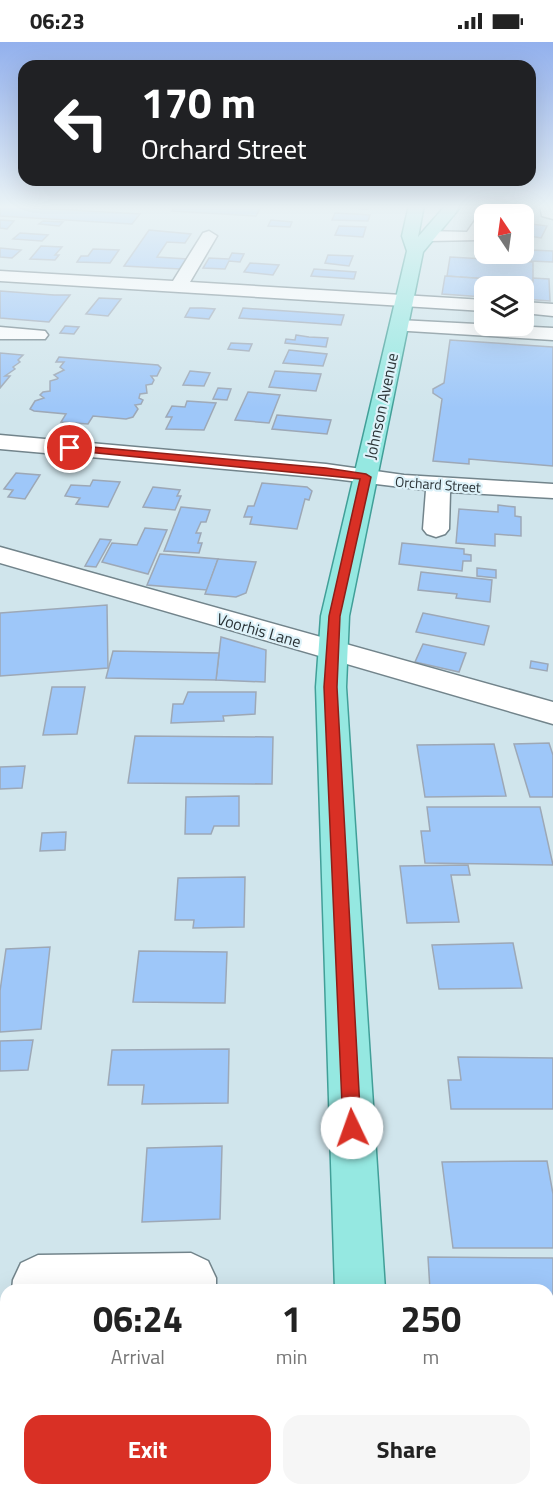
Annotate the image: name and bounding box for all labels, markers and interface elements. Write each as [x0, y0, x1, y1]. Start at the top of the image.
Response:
text: 06:23 [30, 4, 85, 38]
text: 170 m [141, 70, 256, 134]
icon: left [42, 84, 120, 162]
text: Orchard Street [141, 128, 307, 169]
north arrow [474, 204, 534, 264]
map controls [474, 204, 534, 336]
button: layers [474, 276, 534, 336]
street label: Johnson Avenue [358, 351, 404, 461]
pin [44, 422, 95, 473]
icon: arrive [53, 431, 86, 464]
street label: Orchard Street [394, 471, 482, 497]
street label: Voorhis Lane [214, 607, 304, 653]
position arrow [320, 1096, 384, 1160]
text: 06:24 [93, 1291, 183, 1346]
text: 1 [282, 1291, 302, 1346]
text: 250 [401, 1291, 461, 1346]
text: Arrival [111, 1341, 165, 1372]
text: min [276, 1341, 308, 1372]
text: m [422, 1341, 439, 1372]
button: Exit [24, 1415, 271, 1484]
button: Share [283, 1415, 530, 1484]

